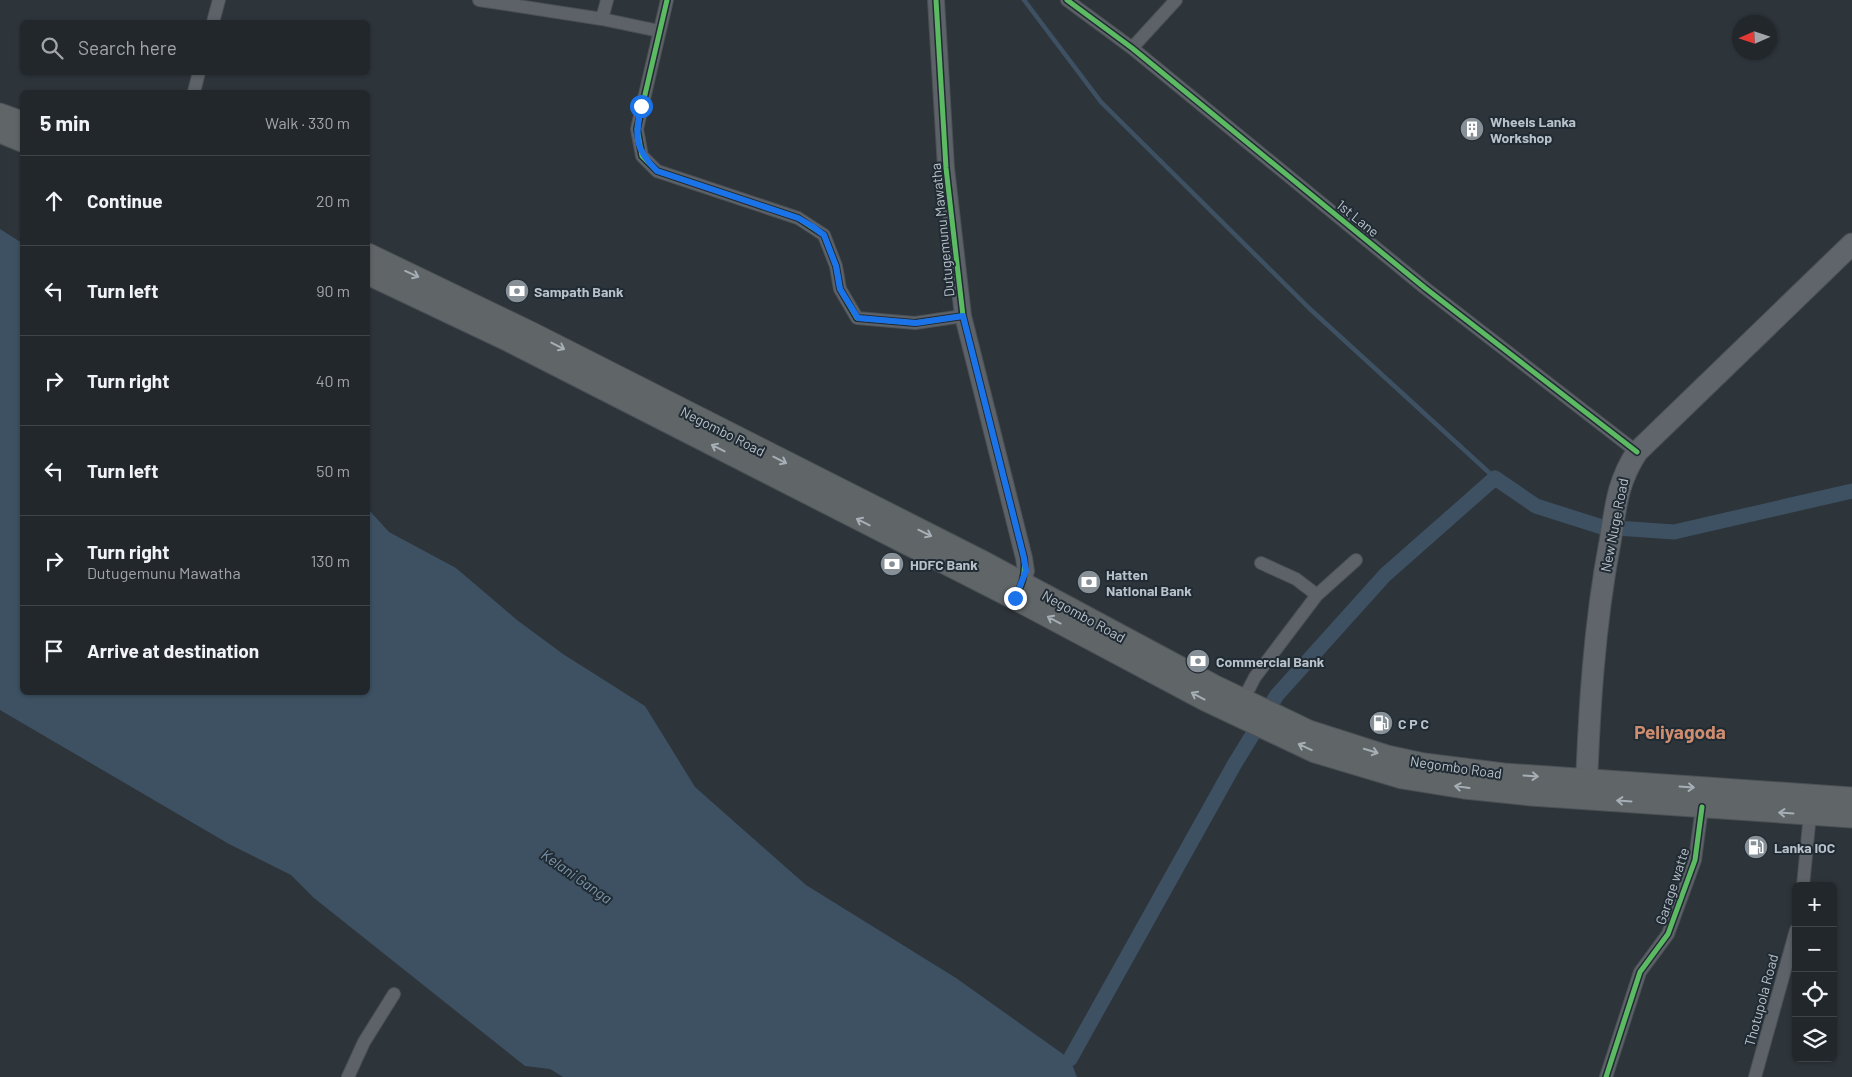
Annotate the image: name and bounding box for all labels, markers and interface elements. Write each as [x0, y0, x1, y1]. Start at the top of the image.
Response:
north arrow [1732, 15, 1777, 60]
search box [20, 20, 370, 75]
icon: search [38, 34, 66, 62]
text: Search here [78, 36, 177, 59]
route start [630, 95, 653, 118]
text: 5 min [40, 110, 90, 135]
text: Walk · 330 m [265, 113, 350, 132]
place label: Wheels Lanka Workshop [1490, 113, 1576, 146]
building icon: Wheels Lanka Workshop [1459, 116, 1485, 142]
street label: Dutugemunu Mawatha [927, 162, 957, 298]
icon: ahead [40, 187, 68, 215]
text: Continue [87, 189, 163, 212]
text: 20 m [316, 191, 350, 210]
street label: 1st Lane [1333, 196, 1383, 240]
one-way arrow [404, 270, 419, 279]
icon: left [40, 277, 68, 305]
bank icon: Sampath Bank [504, 278, 530, 304]
text: Turn left [87, 279, 158, 302]
text: 90 m [316, 281, 350, 300]
place label: Sampath Bank [534, 283, 624, 300]
one-way arrow [550, 341, 565, 351]
icon: right [40, 367, 68, 395]
text: Turn right [87, 369, 169, 392]
text: 40 m [316, 371, 350, 390]
street label: Negombo Road [678, 402, 768, 460]
one-way arrow [711, 443, 726, 453]
one-way arrow [772, 456, 787, 466]
icon: left [40, 457, 68, 485]
text: Turn left [87, 459, 158, 482]
text: 50 m [316, 461, 350, 480]
street label: New Nuge Road [1597, 477, 1631, 573]
one-way arrow [856, 517, 871, 526]
one-way arrow [918, 528, 933, 538]
text: Turn right [87, 540, 169, 563]
icon: right [40, 547, 68, 575]
text: 130 m [311, 551, 350, 570]
bank icon: HDFC Bank [879, 551, 905, 577]
place label: HDFC Bank [910, 556, 978, 573]
text: Dutugemunu Mawatha [87, 563, 241, 582]
place label: Hatten National Bank [1106, 566, 1192, 599]
bank icon: Hatten National Bank [1076, 569, 1102, 595]
street label: Negombo Road [1039, 586, 1129, 646]
route end [1004, 587, 1027, 610]
one-way arrow [1047, 615, 1062, 625]
icon: arrive [40, 637, 68, 665]
text: Arrive at destination [87, 639, 259, 662]
bank icon: Commercial Bank [1185, 648, 1211, 674]
place label: Commercial Bank [1216, 653, 1325, 670]
one-way arrow [1190, 691, 1205, 701]
fuel station icon: C P C [1368, 710, 1394, 736]
place label: C P C [1398, 715, 1429, 732]
district label: Peliyagoda [1634, 720, 1726, 743]
one-way arrow [1298, 742, 1313, 752]
one-way arrow [1362, 747, 1378, 757]
street label: Negombo Road [1409, 752, 1503, 782]
one-way arrow [1523, 772, 1539, 781]
one-way arrow [1454, 782, 1470, 792]
one-way arrow [1679, 783, 1695, 792]
one-way arrow [1616, 796, 1632, 806]
one-way arrow [1778, 808, 1794, 817]
fuel station icon: Lanka IOC [1743, 834, 1769, 860]
place label: Lanka IOC [1774, 839, 1835, 856]
water label: Kelani Ganga [538, 845, 616, 907]
street label: Garage watte [1652, 845, 1692, 927]
map controls [1792, 882, 1837, 1062]
button: + [1792, 882, 1837, 927]
button: − [1792, 927, 1837, 972]
street label: Thotupola Road [1741, 952, 1781, 1048]
button: locate [1792, 972, 1837, 1017]
button: layers [1792, 1017, 1837, 1062]

